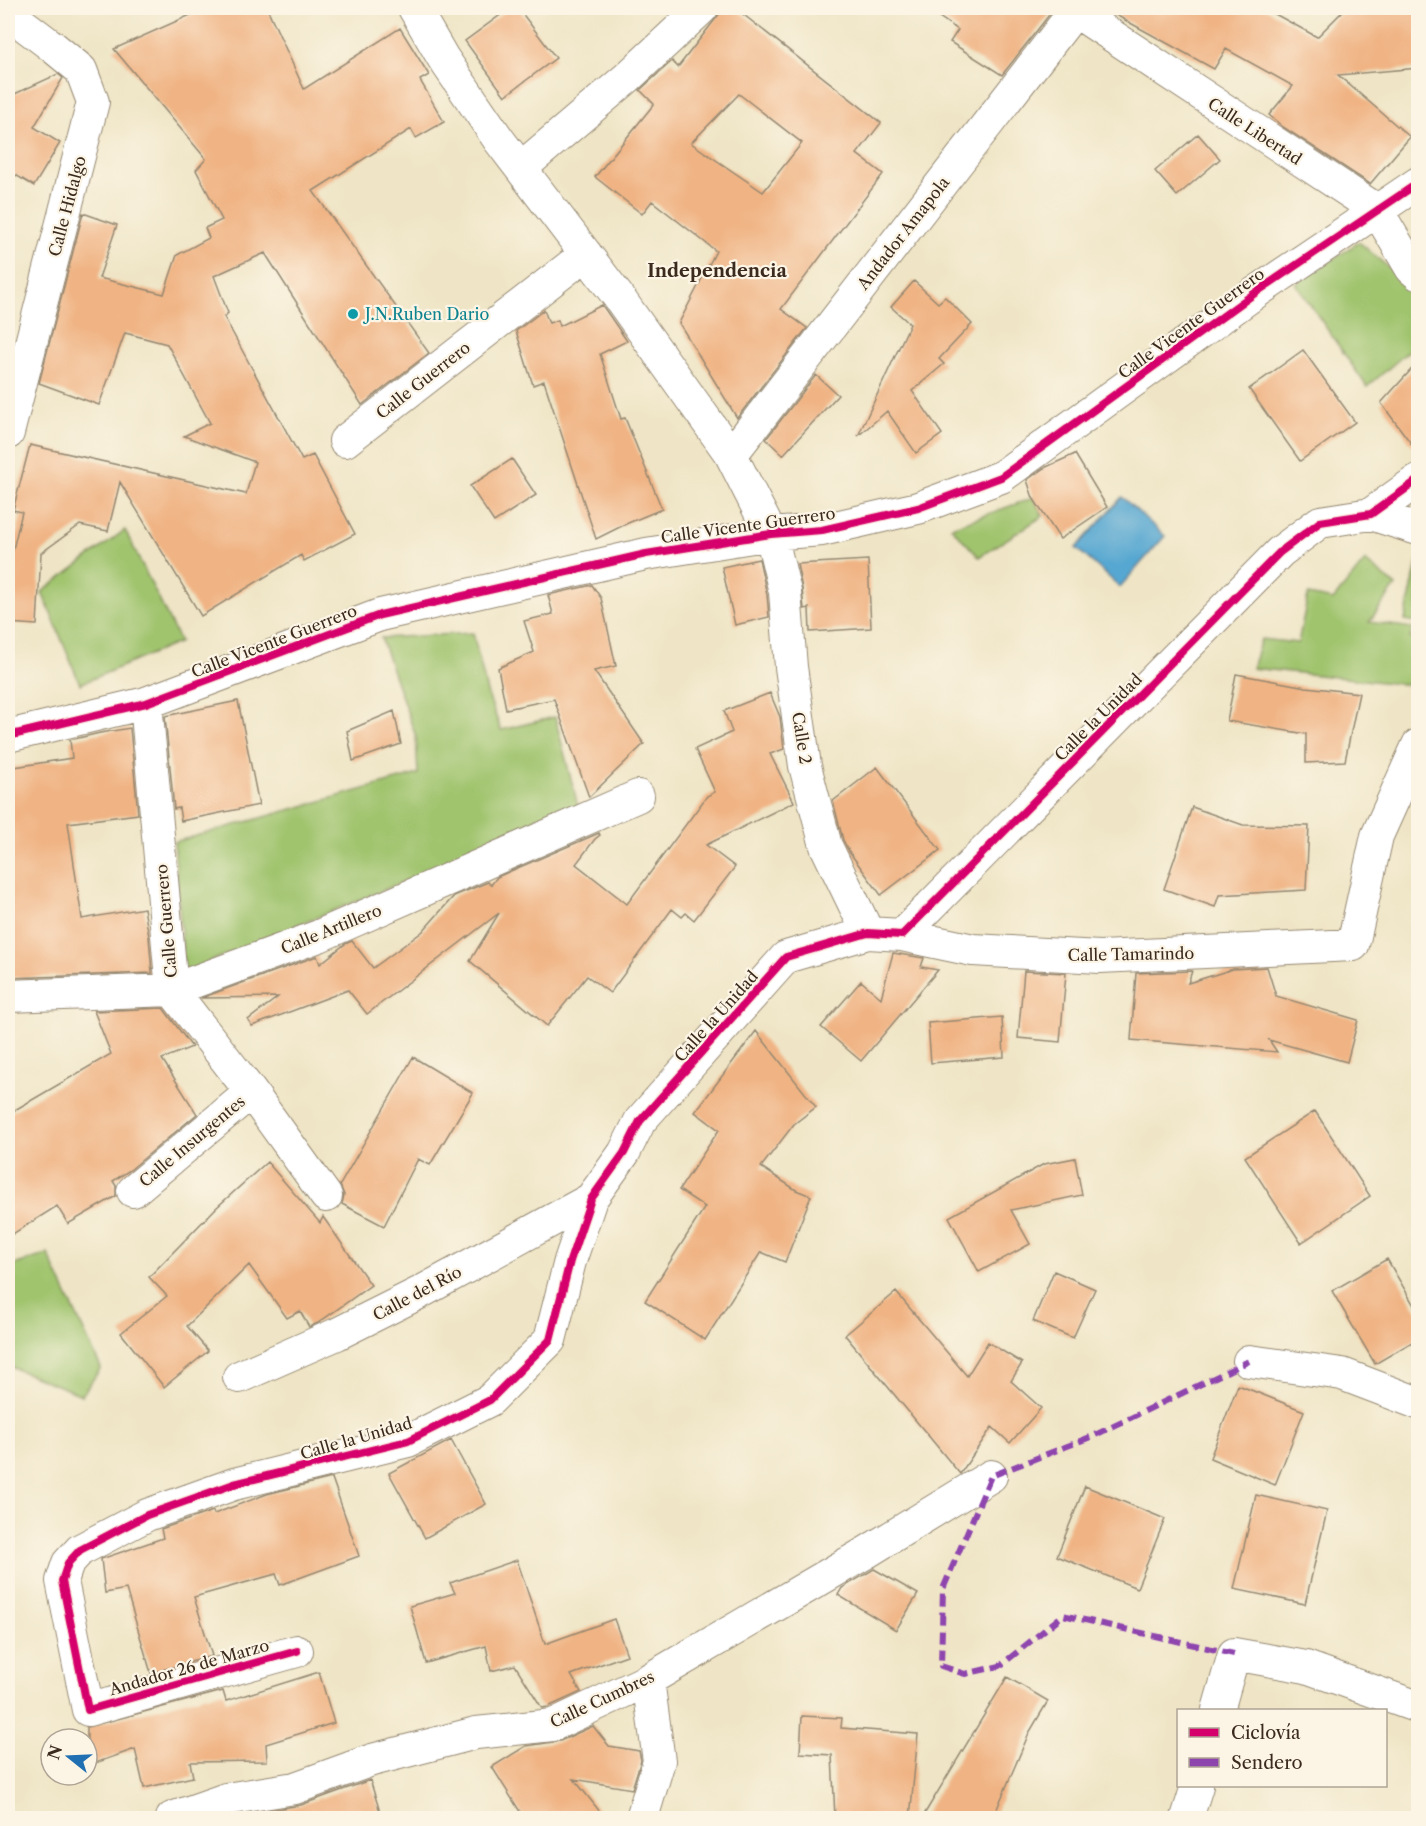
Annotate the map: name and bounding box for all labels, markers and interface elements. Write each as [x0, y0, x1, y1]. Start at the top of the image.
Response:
street label: Calle Libertad [1204, 93, 1306, 169]
street label: Calle Hidalgo [44, 153, 90, 258]
street label: Andador Amapola [852, 172, 954, 294]
district label: Independencia [647, 260, 787, 282]
street label: Calle Vicente Guerrero [1114, 263, 1268, 383]
place label: J.N.Ruben Dario [362, 304, 489, 324]
marker: J.N.Ruben Dario [346, 307, 360, 321]
street label: Calle Guerrero [372, 337, 474, 423]
street label: Calle Vicente Guerrero [660, 503, 837, 547]
street label: Calle Vicente Guerrero [188, 600, 360, 682]
street label: Calle la Unidad [1050, 669, 1146, 765]
street label: Calle 2 [788, 710, 816, 766]
street label: Calle Guerrero [151, 863, 181, 979]
street label: Calle Artillero [278, 900, 384, 958]
street label: Calle Tamarindo [1068, 943, 1195, 965]
street label: Calle la Unidad [670, 966, 762, 1066]
street label: Calle Insurgentes [135, 1091, 249, 1191]
street label: Calle del Río [369, 1261, 465, 1325]
street label: Calle la Unidad [298, 1412, 415, 1464]
street label: Andador 26 de Marzo [106, 1635, 271, 1700]
street label: Calle Cumbres [547, 1666, 657, 1732]
legend [1177, 1709, 1387, 1787]
text: Ciclovía [1231, 1722, 1301, 1744]
north arrow [39, 1727, 99, 1787]
text: N [43, 1743, 66, 1762]
text: Sendero [1231, 1752, 1303, 1774]

